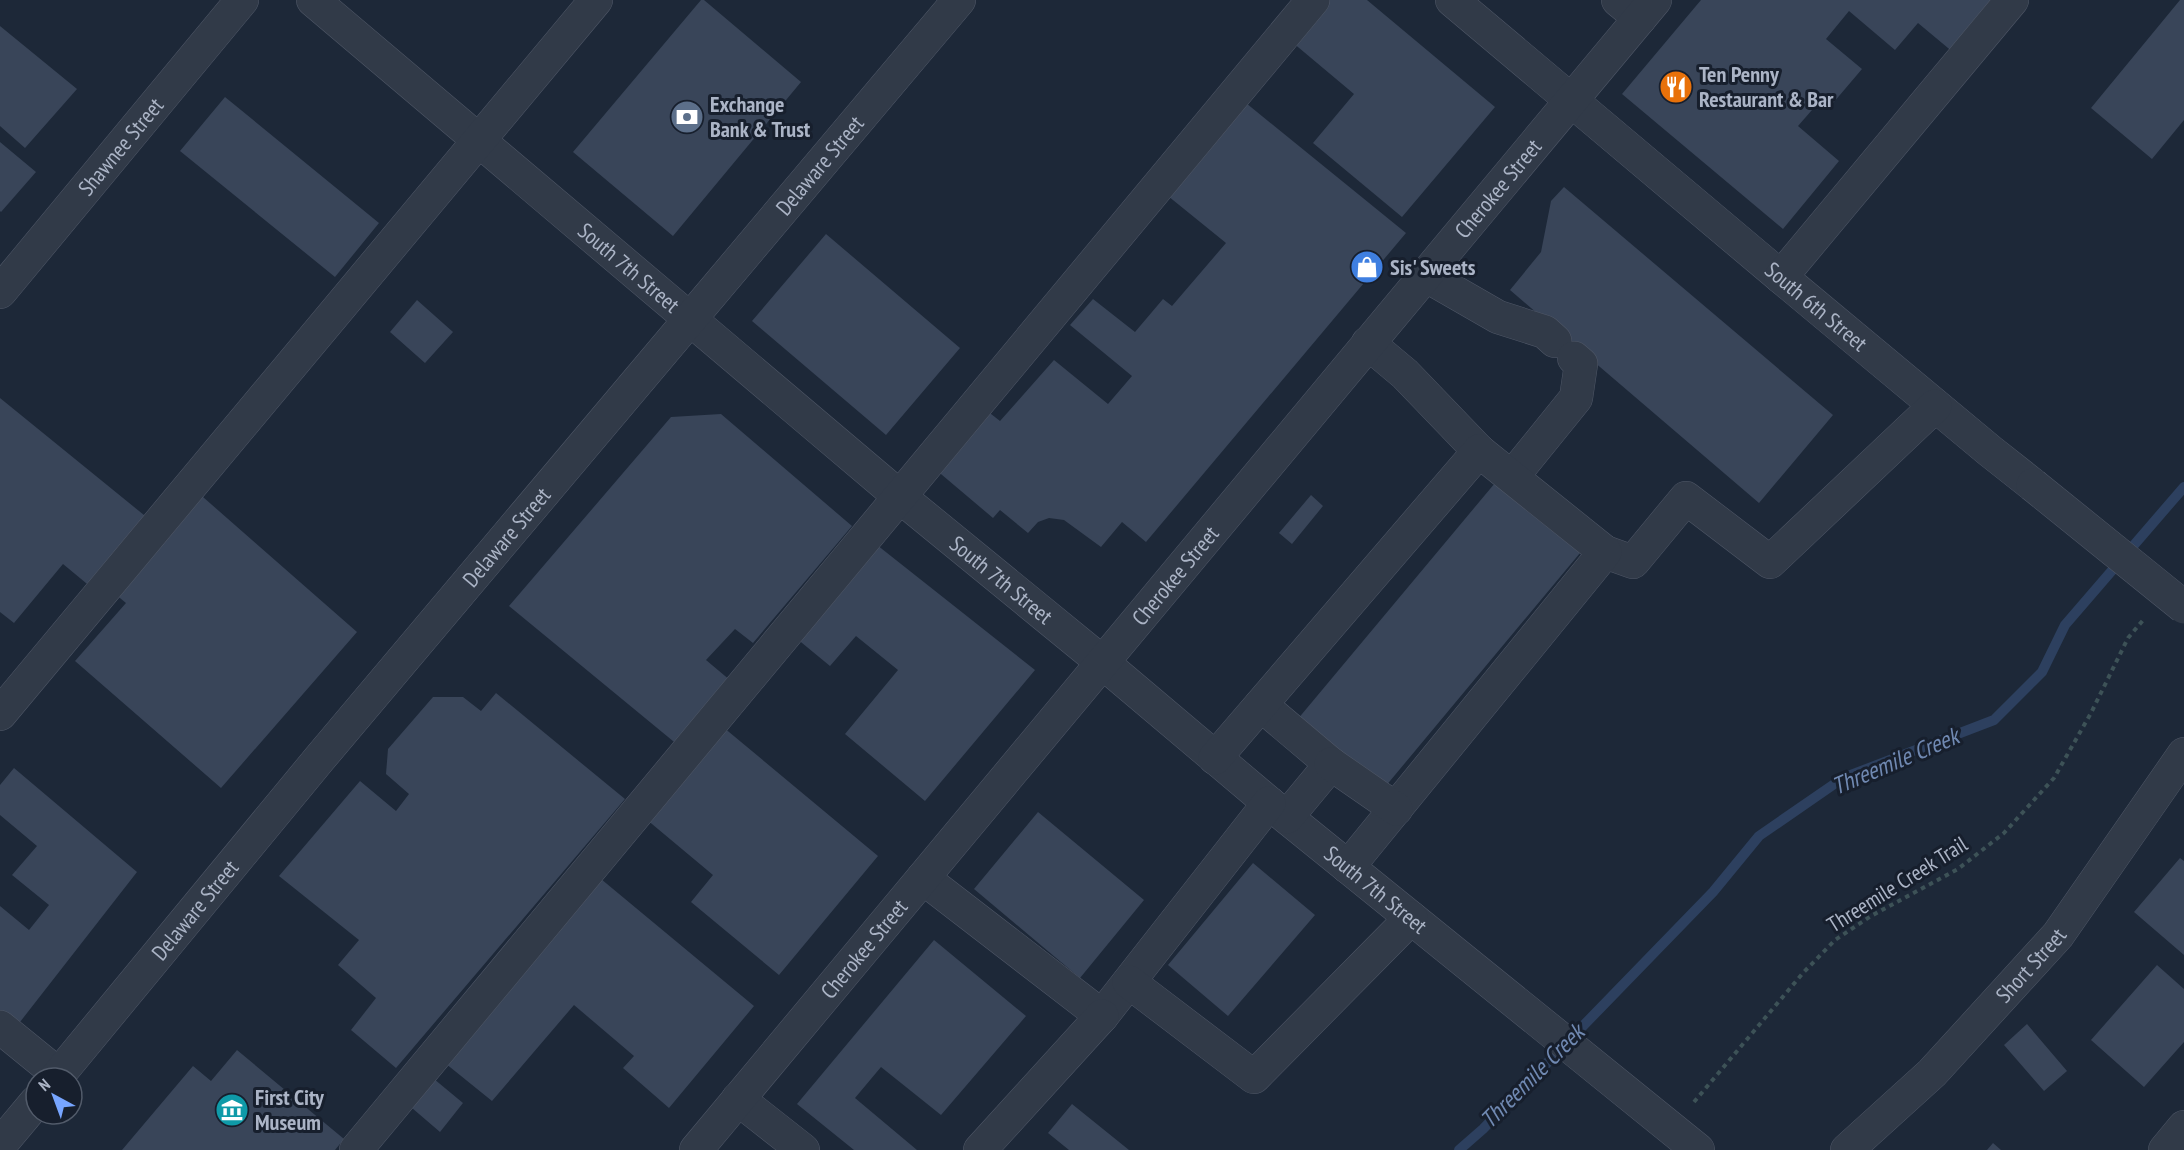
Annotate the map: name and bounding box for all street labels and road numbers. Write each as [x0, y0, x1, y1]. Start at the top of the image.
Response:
street label: Shawnee Street [72, 92, 169, 201]
street label: Delaware Street [770, 110, 870, 221]
street label: Cherokee Street [1448, 133, 1547, 244]
street label: South 7th Street [572, 217, 686, 318]
street label: South 6th Street [1759, 256, 1873, 357]
street label: Delaware Street [456, 481, 556, 593]
street label: Cherokee Street [1126, 520, 1225, 631]
street label: South 7th Street [944, 529, 1059, 630]
street label: Threemile Creek Trail [1822, 829, 1973, 938]
street label: South 7th Street [1319, 839, 1433, 940]
street label: Delaware Street [145, 854, 244, 966]
street label: Cherokee Street [814, 893, 913, 1004]
street label: Short Street [1989, 923, 2072, 1008]

